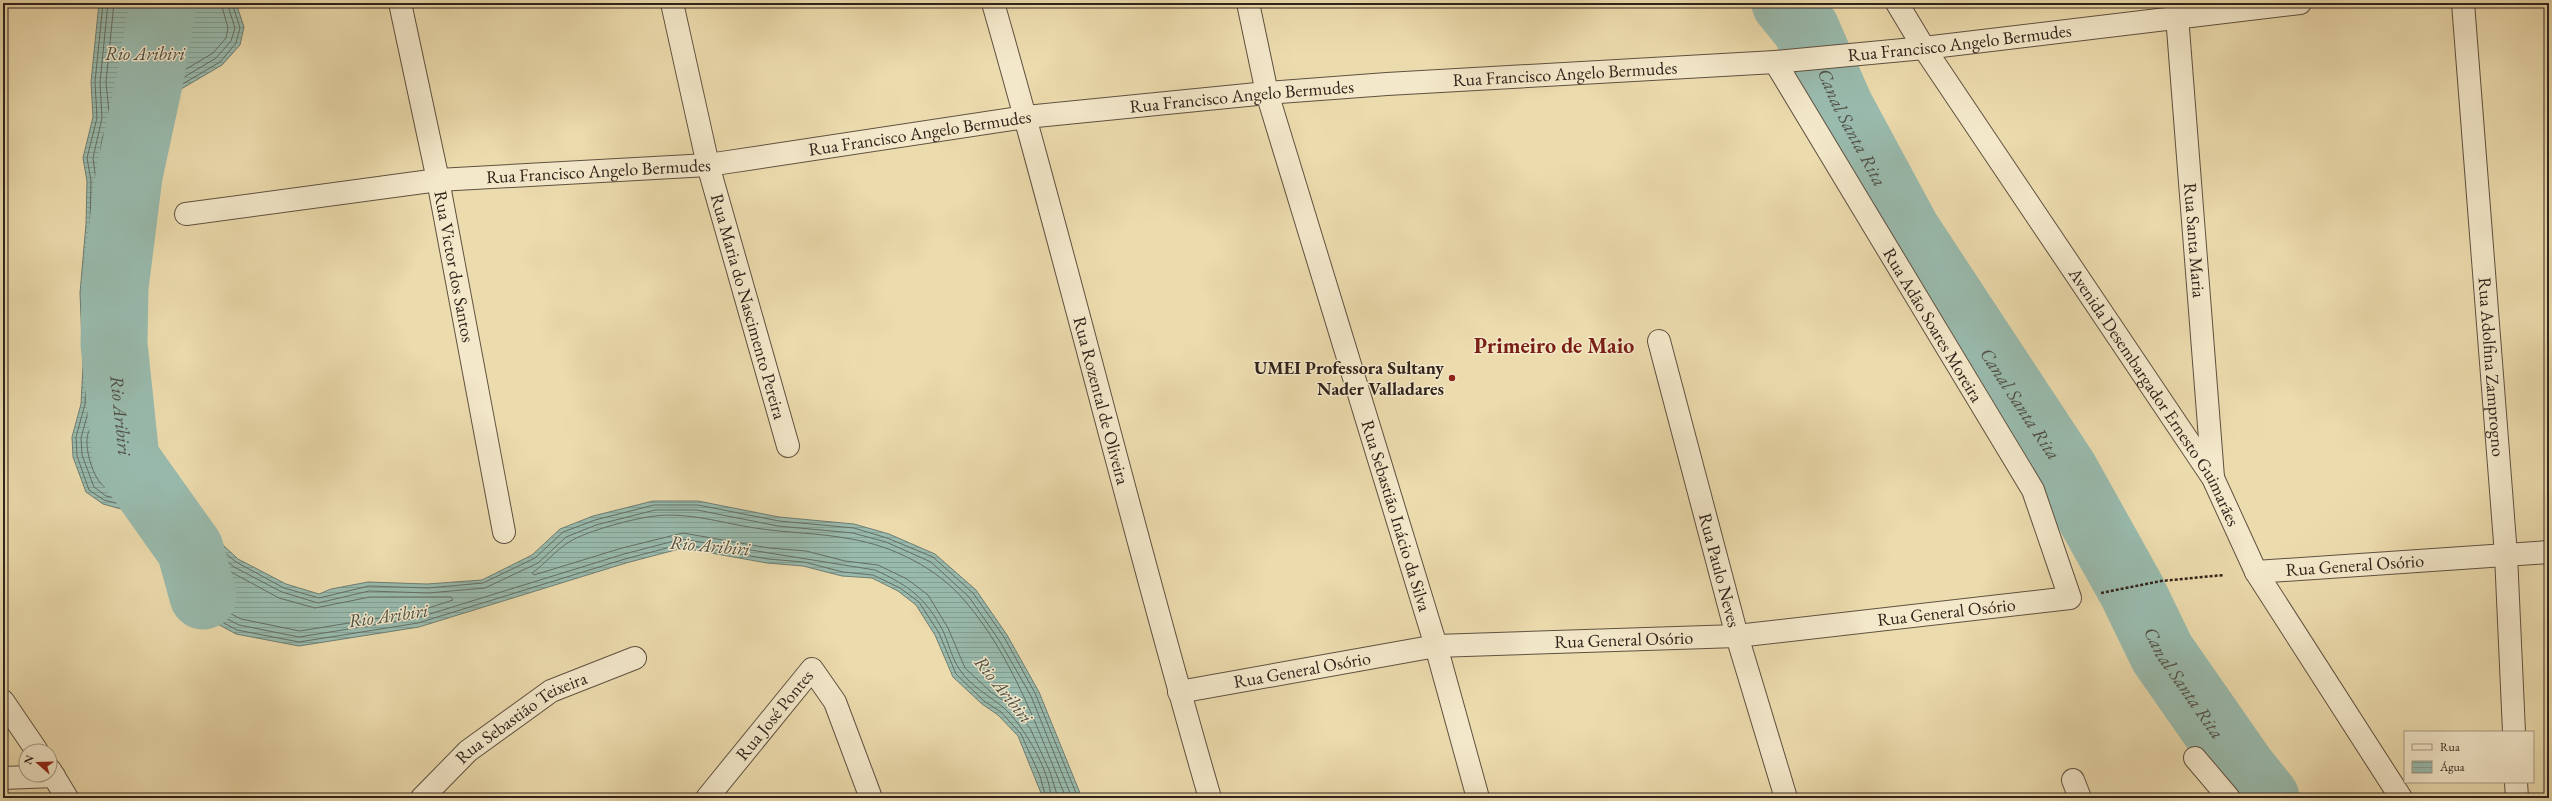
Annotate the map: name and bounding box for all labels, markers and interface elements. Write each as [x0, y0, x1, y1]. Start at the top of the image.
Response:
street label: Rua Francisco Angelo Bermudes [1847, 18, 2073, 66]
water label: Rio Aribiri [105, 41, 187, 66]
street label: Rua Francisco Angelo Bermudes [1452, 56, 1678, 91]
water label: Canal Santa Rita [1812, 64, 1892, 191]
street label: Rua Francisco Angelo Bermudes [1129, 75, 1355, 118]
street label: Rua Francisco Angelo Bermudes [807, 105, 1032, 161]
street label: Rua Francisco Angelo Bermudes [485, 153, 712, 188]
street label: Rua Santa Maria [2179, 182, 2211, 299]
street label: Rua Victor dos Santos [429, 189, 480, 344]
street label: Rua Maria do Nascimento Pereira [706, 191, 792, 423]
street label: Rua Adão Soares Moreira [1878, 243, 1989, 407]
street label: Avenida Desembargador Ernesto Guimarães [2063, 262, 2246, 530]
street label: Rua Adolfina Zamprogno [2473, 276, 2510, 458]
street label: Rua Rozental de Oliveira [1068, 314, 1135, 488]
district label: Primeiro de Maio [1474, 331, 1634, 360]
water label: Canal Santa Rita [1974, 343, 2066, 465]
place label: UMEI Professora Sultany Nader Valladares [1254, 356, 1444, 400]
marker: UMEI Professora Sultany Nader Valladares [1447, 373, 1457, 383]
water label: Rio Aribiri [104, 374, 138, 458]
street label: Rua Sebastião Inácio da Silva [1357, 417, 1437, 615]
street label: Rua Paulo Neves [1694, 510, 1746, 630]
water label: Rio Aribiri [669, 530, 752, 562]
street label: Rua General Osório [2285, 549, 2425, 581]
street label: Rua General Osório [1876, 592, 2017, 631]
water label: Rio Aribiri [347, 597, 431, 633]
water label: Canal Santa Rita [2138, 623, 2230, 744]
street label: Rua General Osório [1554, 625, 1694, 653]
street label: Rua General Osório [1232, 646, 1372, 693]
water label: Rio Aribiri [969, 650, 1039, 729]
street label: Rua José Pontes [730, 664, 818, 765]
street label: Rua Sebastião Teixeira [450, 666, 591, 768]
legend [2404, 731, 2534, 783]
text: Rua [2440, 739, 2460, 755]
north arrow [18, 743, 58, 783]
text: N [21, 753, 37, 766]
text: Água [2439, 759, 2465, 775]

